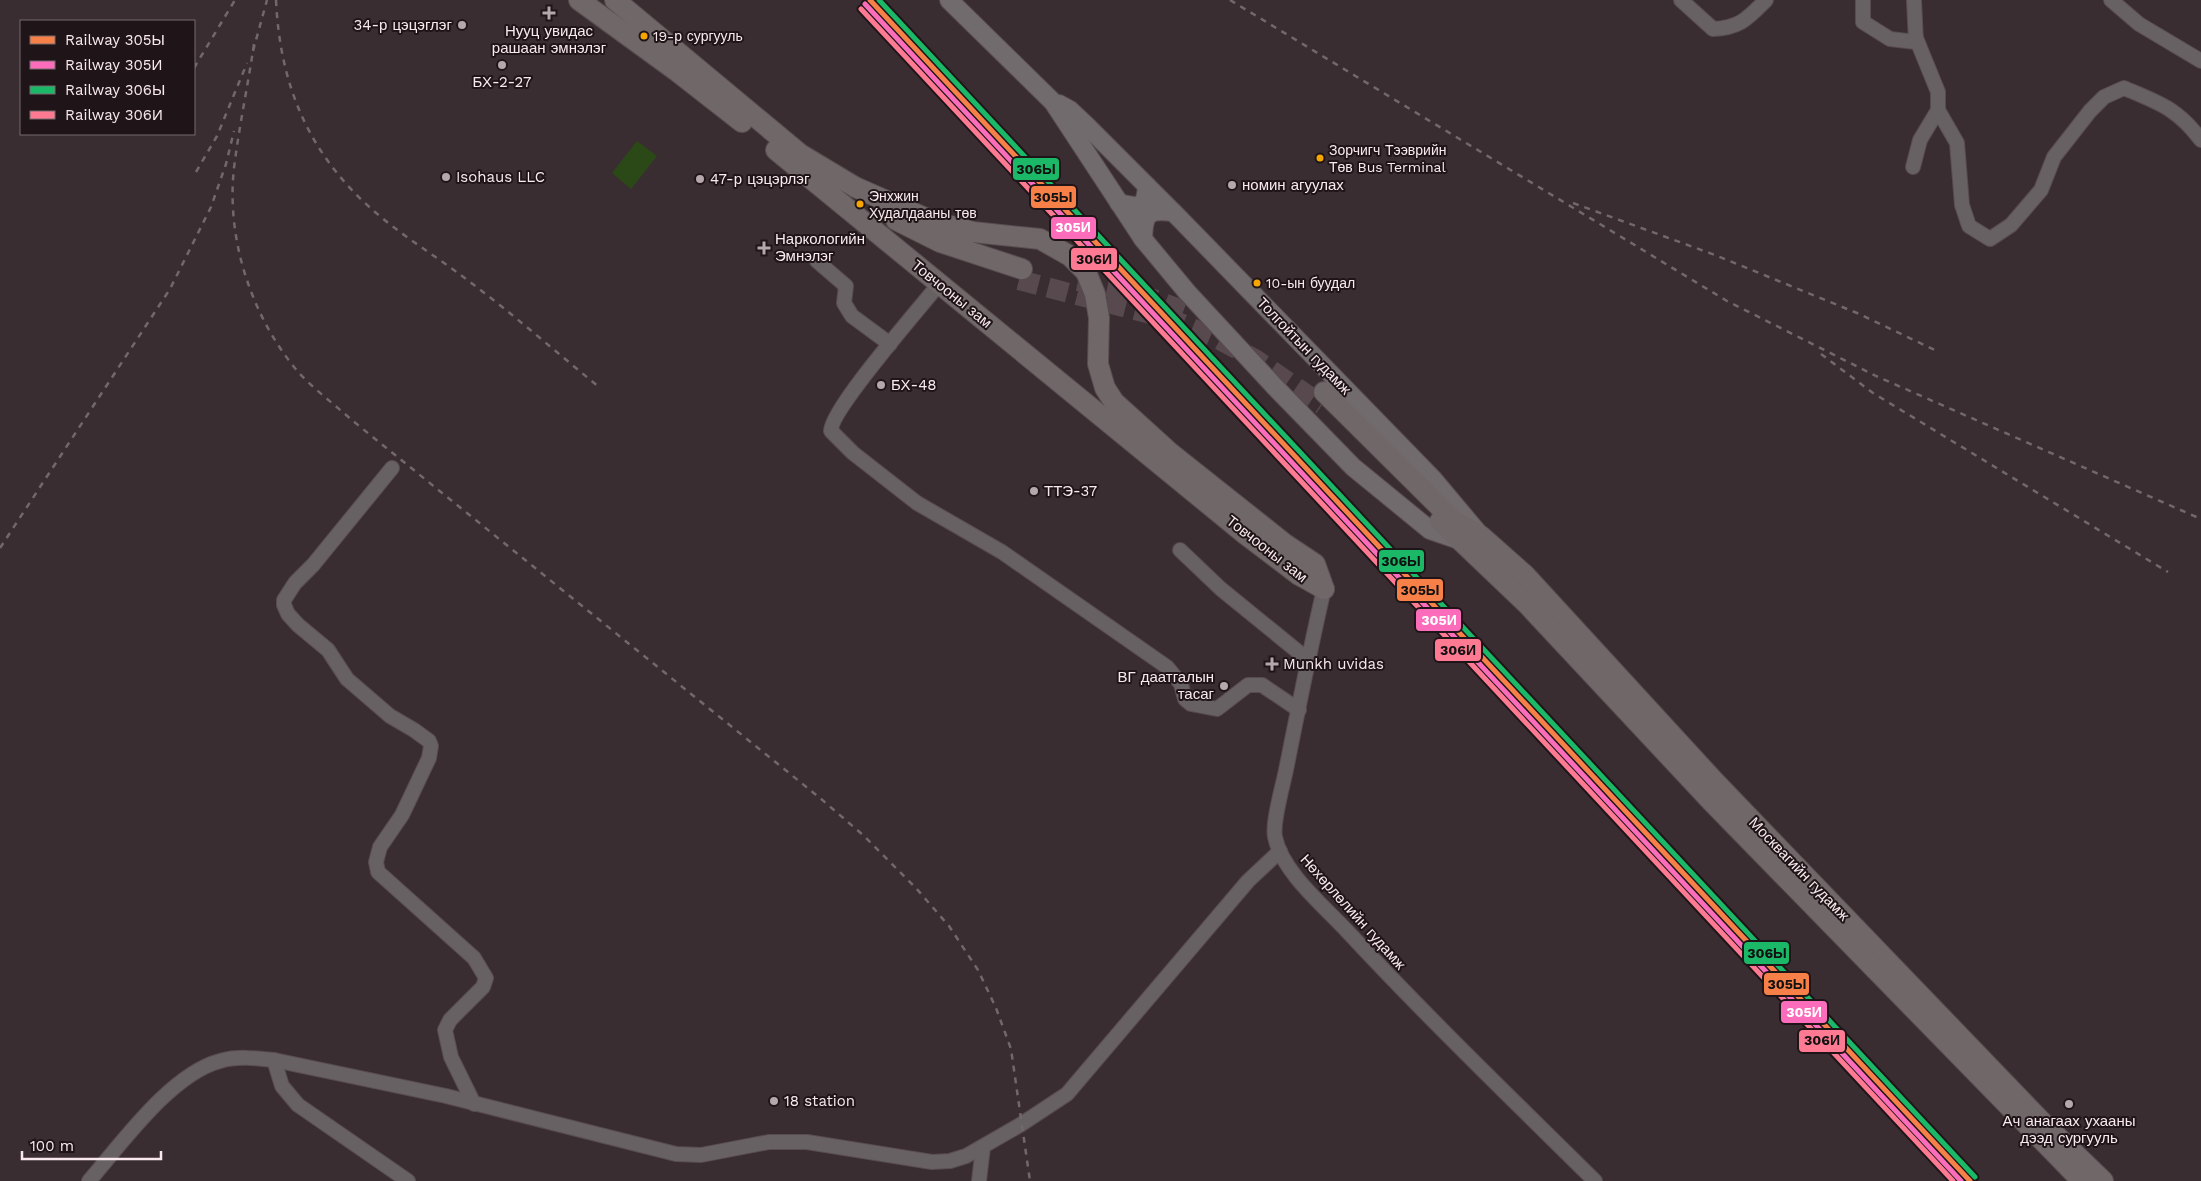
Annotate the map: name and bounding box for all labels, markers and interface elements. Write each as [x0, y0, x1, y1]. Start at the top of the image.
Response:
marker: Нууц увидас рашаан эмнэлэг [542, 6, 556, 20]
place label: 34-р цэцэглэг [353, 16, 453, 34]
marker: 34-р цэцэглэг [456, 19, 468, 31]
legend [20, 20, 195, 135]
place label: Нууц увидас рашаан эмнэлэг [492, 22, 607, 57]
place label: 19-р сургууль [653, 28, 743, 44]
text: Railway 305Ы [65, 31, 165, 49]
marker: 19-р сургууль [639, 31, 649, 41]
text: Railway 305И [65, 56, 162, 74]
marker: БХ-2-27 [496, 59, 508, 71]
place label: БХ-2-27 [473, 73, 531, 91]
text: Railway 306Ы [65, 81, 165, 99]
text: Railway 306И [65, 106, 163, 124]
place label: Зорчигч Тээврийн Төв Bus Terminal [1329, 142, 1446, 175]
marker: Зорчигч Тээврийн Төв Bus Terminal [1315, 153, 1325, 163]
line badge: 306Ы [1012, 157, 1060, 181]
text: 306Ы [1016, 161, 1056, 177]
place label: Isohaus LLC [456, 168, 545, 186]
place label: 47-р цэцэрлэг [710, 170, 810, 188]
marker: Isohaus LLC [440, 171, 452, 183]
marker: 47-р цэцэрлэг [694, 173, 706, 185]
place label: номин агуулах [1242, 176, 1344, 194]
marker: номин агуулах [1226, 179, 1238, 191]
line badge: 305Ы [1030, 185, 1077, 209]
place label: Энхжин Худалдааны төв [869, 188, 977, 221]
text: 305Ы [1033, 189, 1073, 205]
marker: Энхжин Худалдааны төв [855, 199, 865, 209]
line badge: 305И [1050, 216, 1097, 240]
text: 305И [1055, 219, 1091, 235]
place label: Наркологийн Эмнэлэг [775, 230, 865, 265]
marker: Наркологийн Эмнэлэг [757, 241, 771, 255]
line badge: 306И [1070, 247, 1118, 271]
text: 306И [1076, 251, 1112, 267]
street label: Товчооны зам [908, 256, 996, 332]
place label: 10-ын буудал [1266, 275, 1355, 291]
marker: 10-ын буудал [1252, 278, 1262, 288]
street label: Толгойтын гудамж [1253, 294, 1355, 398]
place label: БХ-48 [891, 376, 937, 394]
marker: БХ-48 [875, 379, 887, 391]
place label: ТТЭ-37 [1044, 482, 1097, 500]
marker: ТТЭ-37 [1028, 485, 1040, 497]
street label: Товчооны зам [1223, 512, 1311, 586]
line badge: 306Ы [1378, 549, 1425, 573]
text: 306Ы [1381, 553, 1421, 569]
line badge: 305Ы [1396, 578, 1444, 602]
text: 305Ы [1400, 582, 1440, 598]
line badge: 305И [1415, 608, 1462, 632]
text: 305И [1421, 612, 1457, 628]
line badge: 306И [1434, 638, 1482, 662]
text: 306И [1440, 642, 1476, 658]
place label: Munkh uvidas [1283, 655, 1384, 673]
marker: Munkh uvidas [1265, 657, 1279, 671]
place label: ВГ даатгалын тасаг [1117, 668, 1215, 703]
marker: ВГ даатгалын тасаг [1218, 680, 1230, 692]
street label: Москвагийн гудамж [1745, 814, 1853, 924]
street label: Нөхөрлөлийн гудамж [1297, 851, 1409, 973]
line badge: 306Ы [1743, 941, 1790, 965]
text: 306Ы [1747, 945, 1787, 961]
line badge: 305Ы [1763, 972, 1810, 996]
text: 305Ы [1767, 976, 1807, 992]
line badge: 305И [1780, 1000, 1828, 1024]
text: 305И [1786, 1004, 1822, 1020]
line badge: 306И [1798, 1029, 1846, 1053]
text: 306И [1804, 1032, 1840, 1048]
place label: 18 station [784, 1092, 855, 1110]
marker: 18 station [768, 1095, 780, 1107]
marker: Ач анагаах ухааны дээд сургууль [2063, 1098, 2075, 1110]
place label: Ач анагаах ухааны дээд сургууль [2003, 1112, 2135, 1147]
scale bar [22, 1128, 161, 1160]
text: 100 m [30, 1137, 74, 1155]

